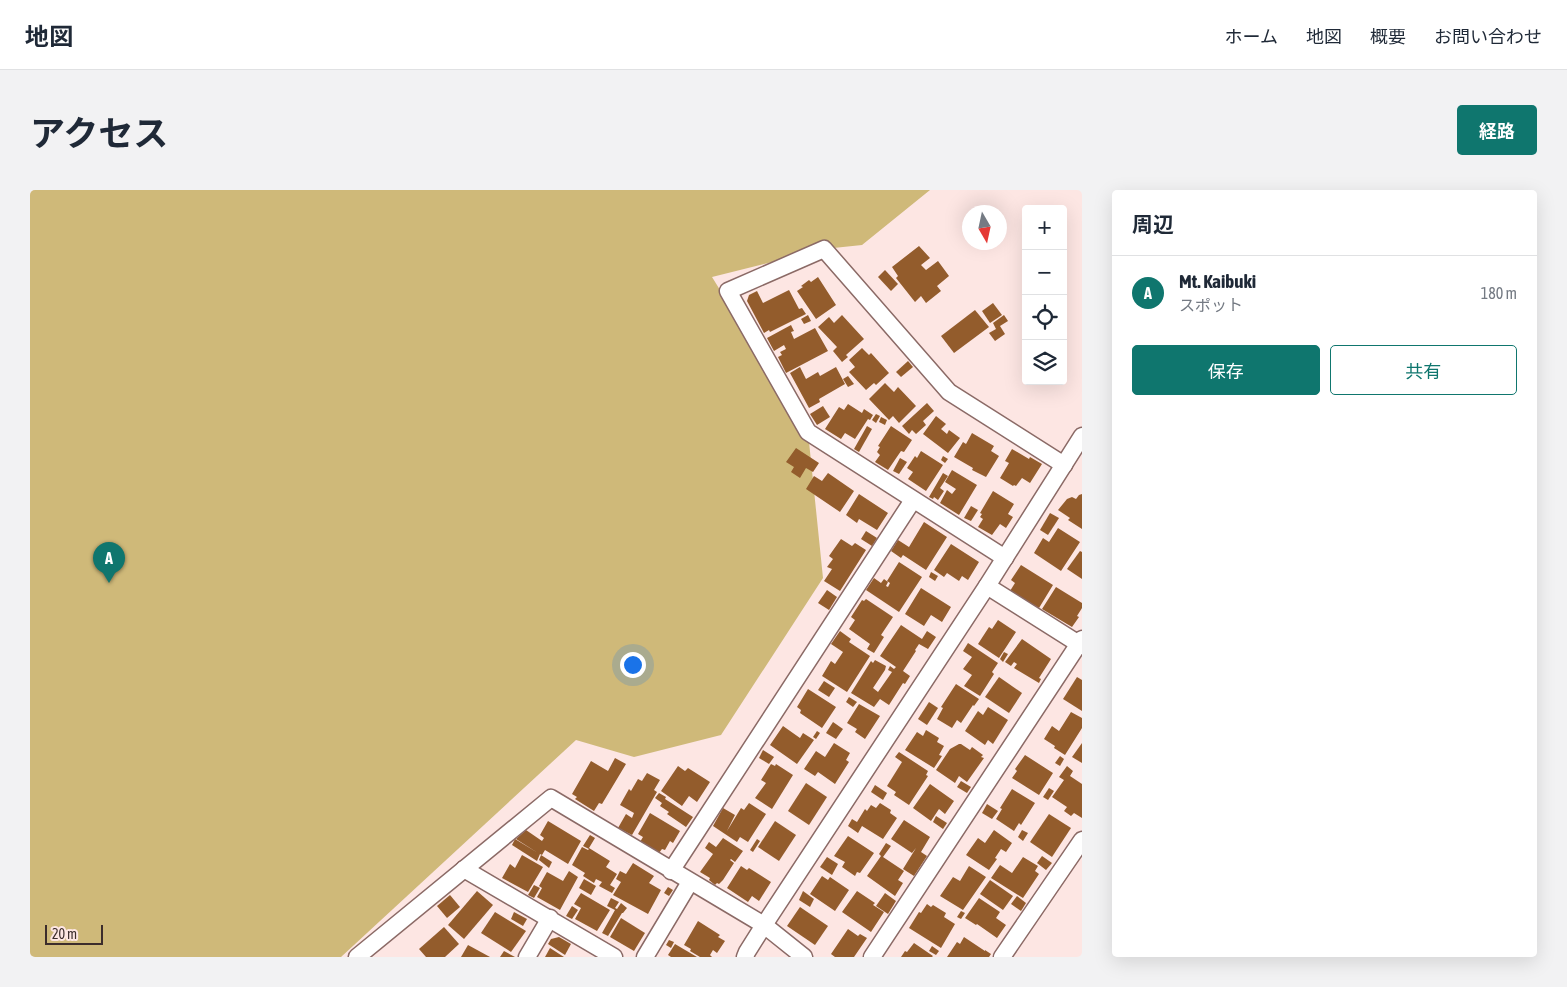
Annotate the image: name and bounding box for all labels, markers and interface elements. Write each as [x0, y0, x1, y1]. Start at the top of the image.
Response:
text: 地図 [25, 23, 73, 50]
text: ホーム [1225, 26, 1278, 47]
text: 地図 [1306, 26, 1342, 47]
text: 概要 [1370, 26, 1406, 47]
text: お問い合わせ [1434, 26, 1542, 47]
button: 経路 [1457, 105, 1537, 155]
text: アクセス [30, 113, 168, 153]
north arrow [962, 205, 1007, 250]
map controls [1022, 205, 1067, 385]
button: + [1022, 205, 1067, 250]
text: 周辺 [1132, 212, 1174, 236]
button: − [1022, 250, 1067, 295]
text: Mt. Kaibuki [1179, 270, 1256, 292]
text: A [1144, 284, 1152, 302]
text: 180 m [1481, 284, 1517, 302]
button: locate [1022, 295, 1067, 340]
text: スポット [1179, 296, 1243, 314]
button: layers [1022, 340, 1067, 385]
button: 保存 [1132, 345, 1320, 395]
button: 共有 [1330, 345, 1517, 395]
pin: A [93, 542, 125, 583]
your location [620, 652, 646, 678]
scale bar [45, 922, 102, 945]
text: 20 m [52, 926, 77, 942]

